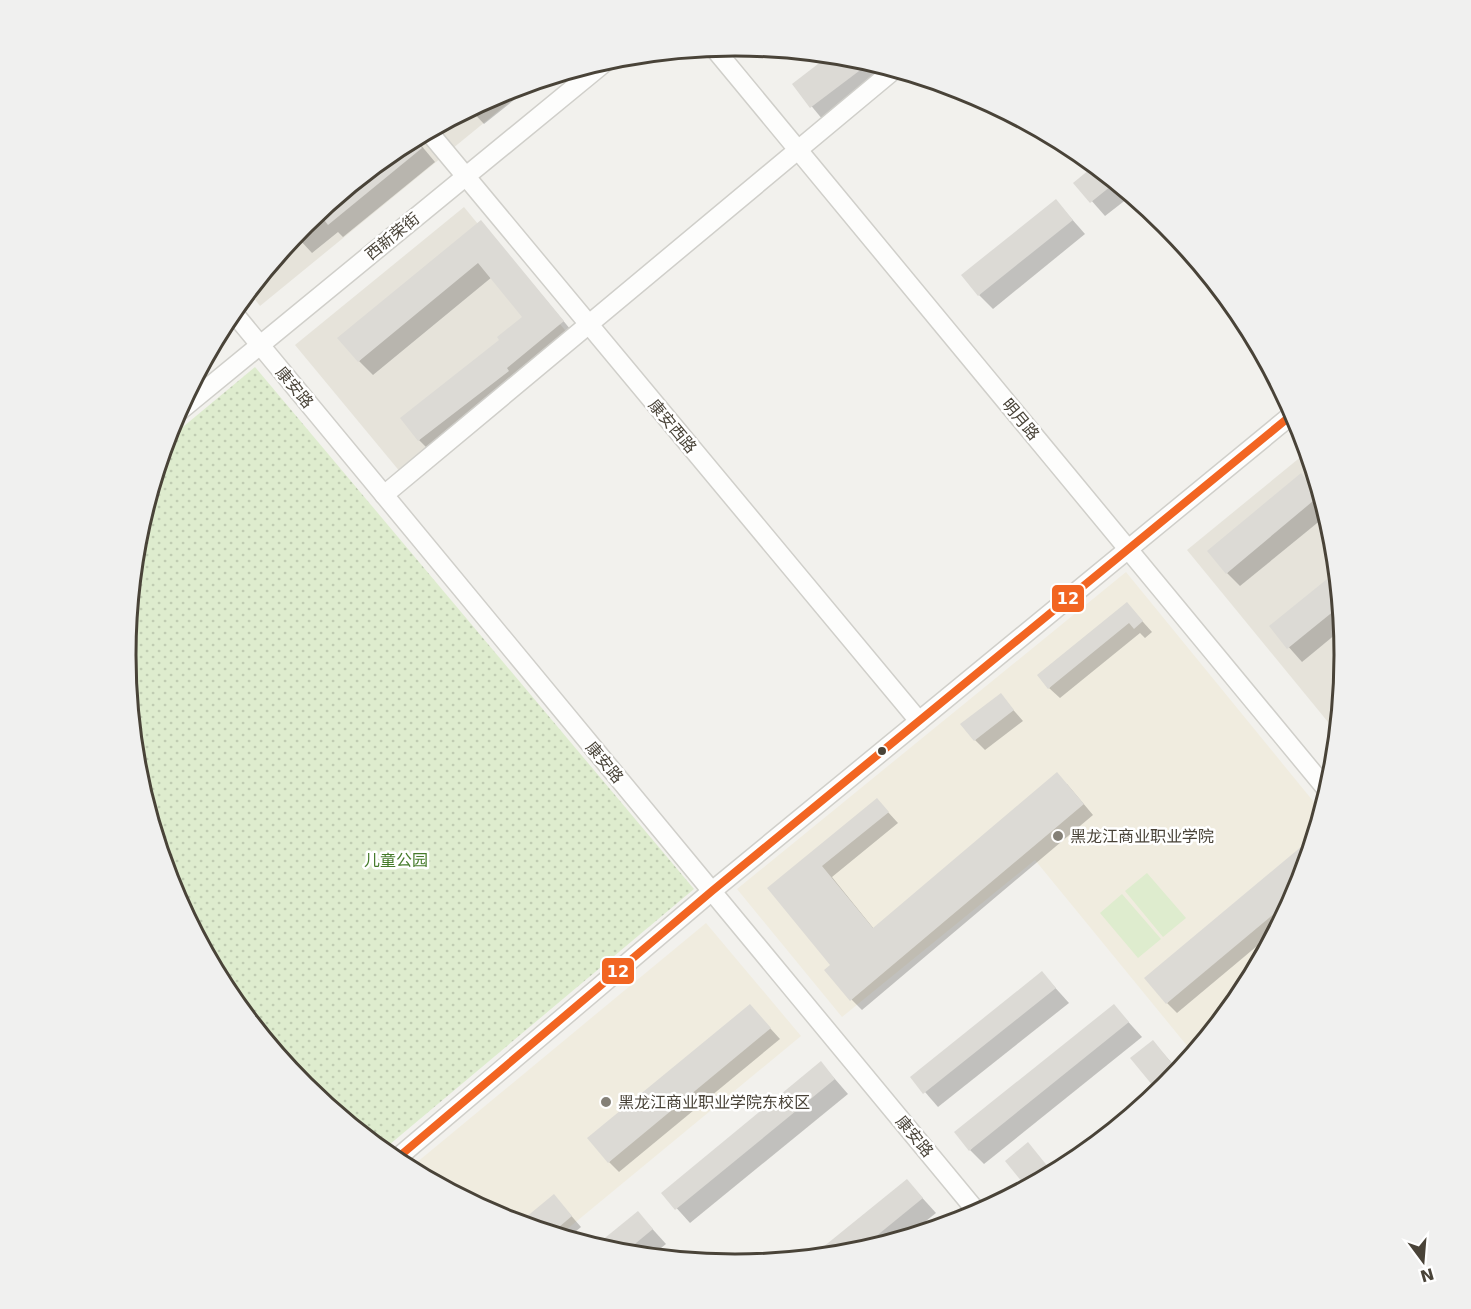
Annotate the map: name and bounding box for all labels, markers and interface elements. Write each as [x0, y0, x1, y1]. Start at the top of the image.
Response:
street label: 西新荣街 [361, 209, 423, 264]
street label: 康安路 [272, 363, 317, 412]
street label: 明月路 [998, 395, 1043, 444]
street label: 康安西路 [645, 396, 700, 457]
line badge: 12 [1051, 584, 1085, 613]
text: 12 [1057, 589, 1079, 608]
street label: 康安路 [582, 738, 627, 787]
unlabelled marker [876, 745, 888, 757]
place label: 黑龙江商业职业学院 [1070, 827, 1214, 846]
marker: 黑龙江商业职业学院 [1051, 829, 1065, 843]
park label: 儿童公园 [364, 851, 428, 870]
line badge: 12 [601, 957, 635, 985]
text: 12 [607, 962, 629, 981]
place label: 黑龙江商业职业学院东校区 [618, 1093, 810, 1112]
marker: 黑龙江商业职业学院东校区 [599, 1095, 613, 1109]
street label: 康安路 [892, 1112, 937, 1161]
north arrow [1393, 1231, 1453, 1291]
text: N [1418, 1264, 1436, 1286]

